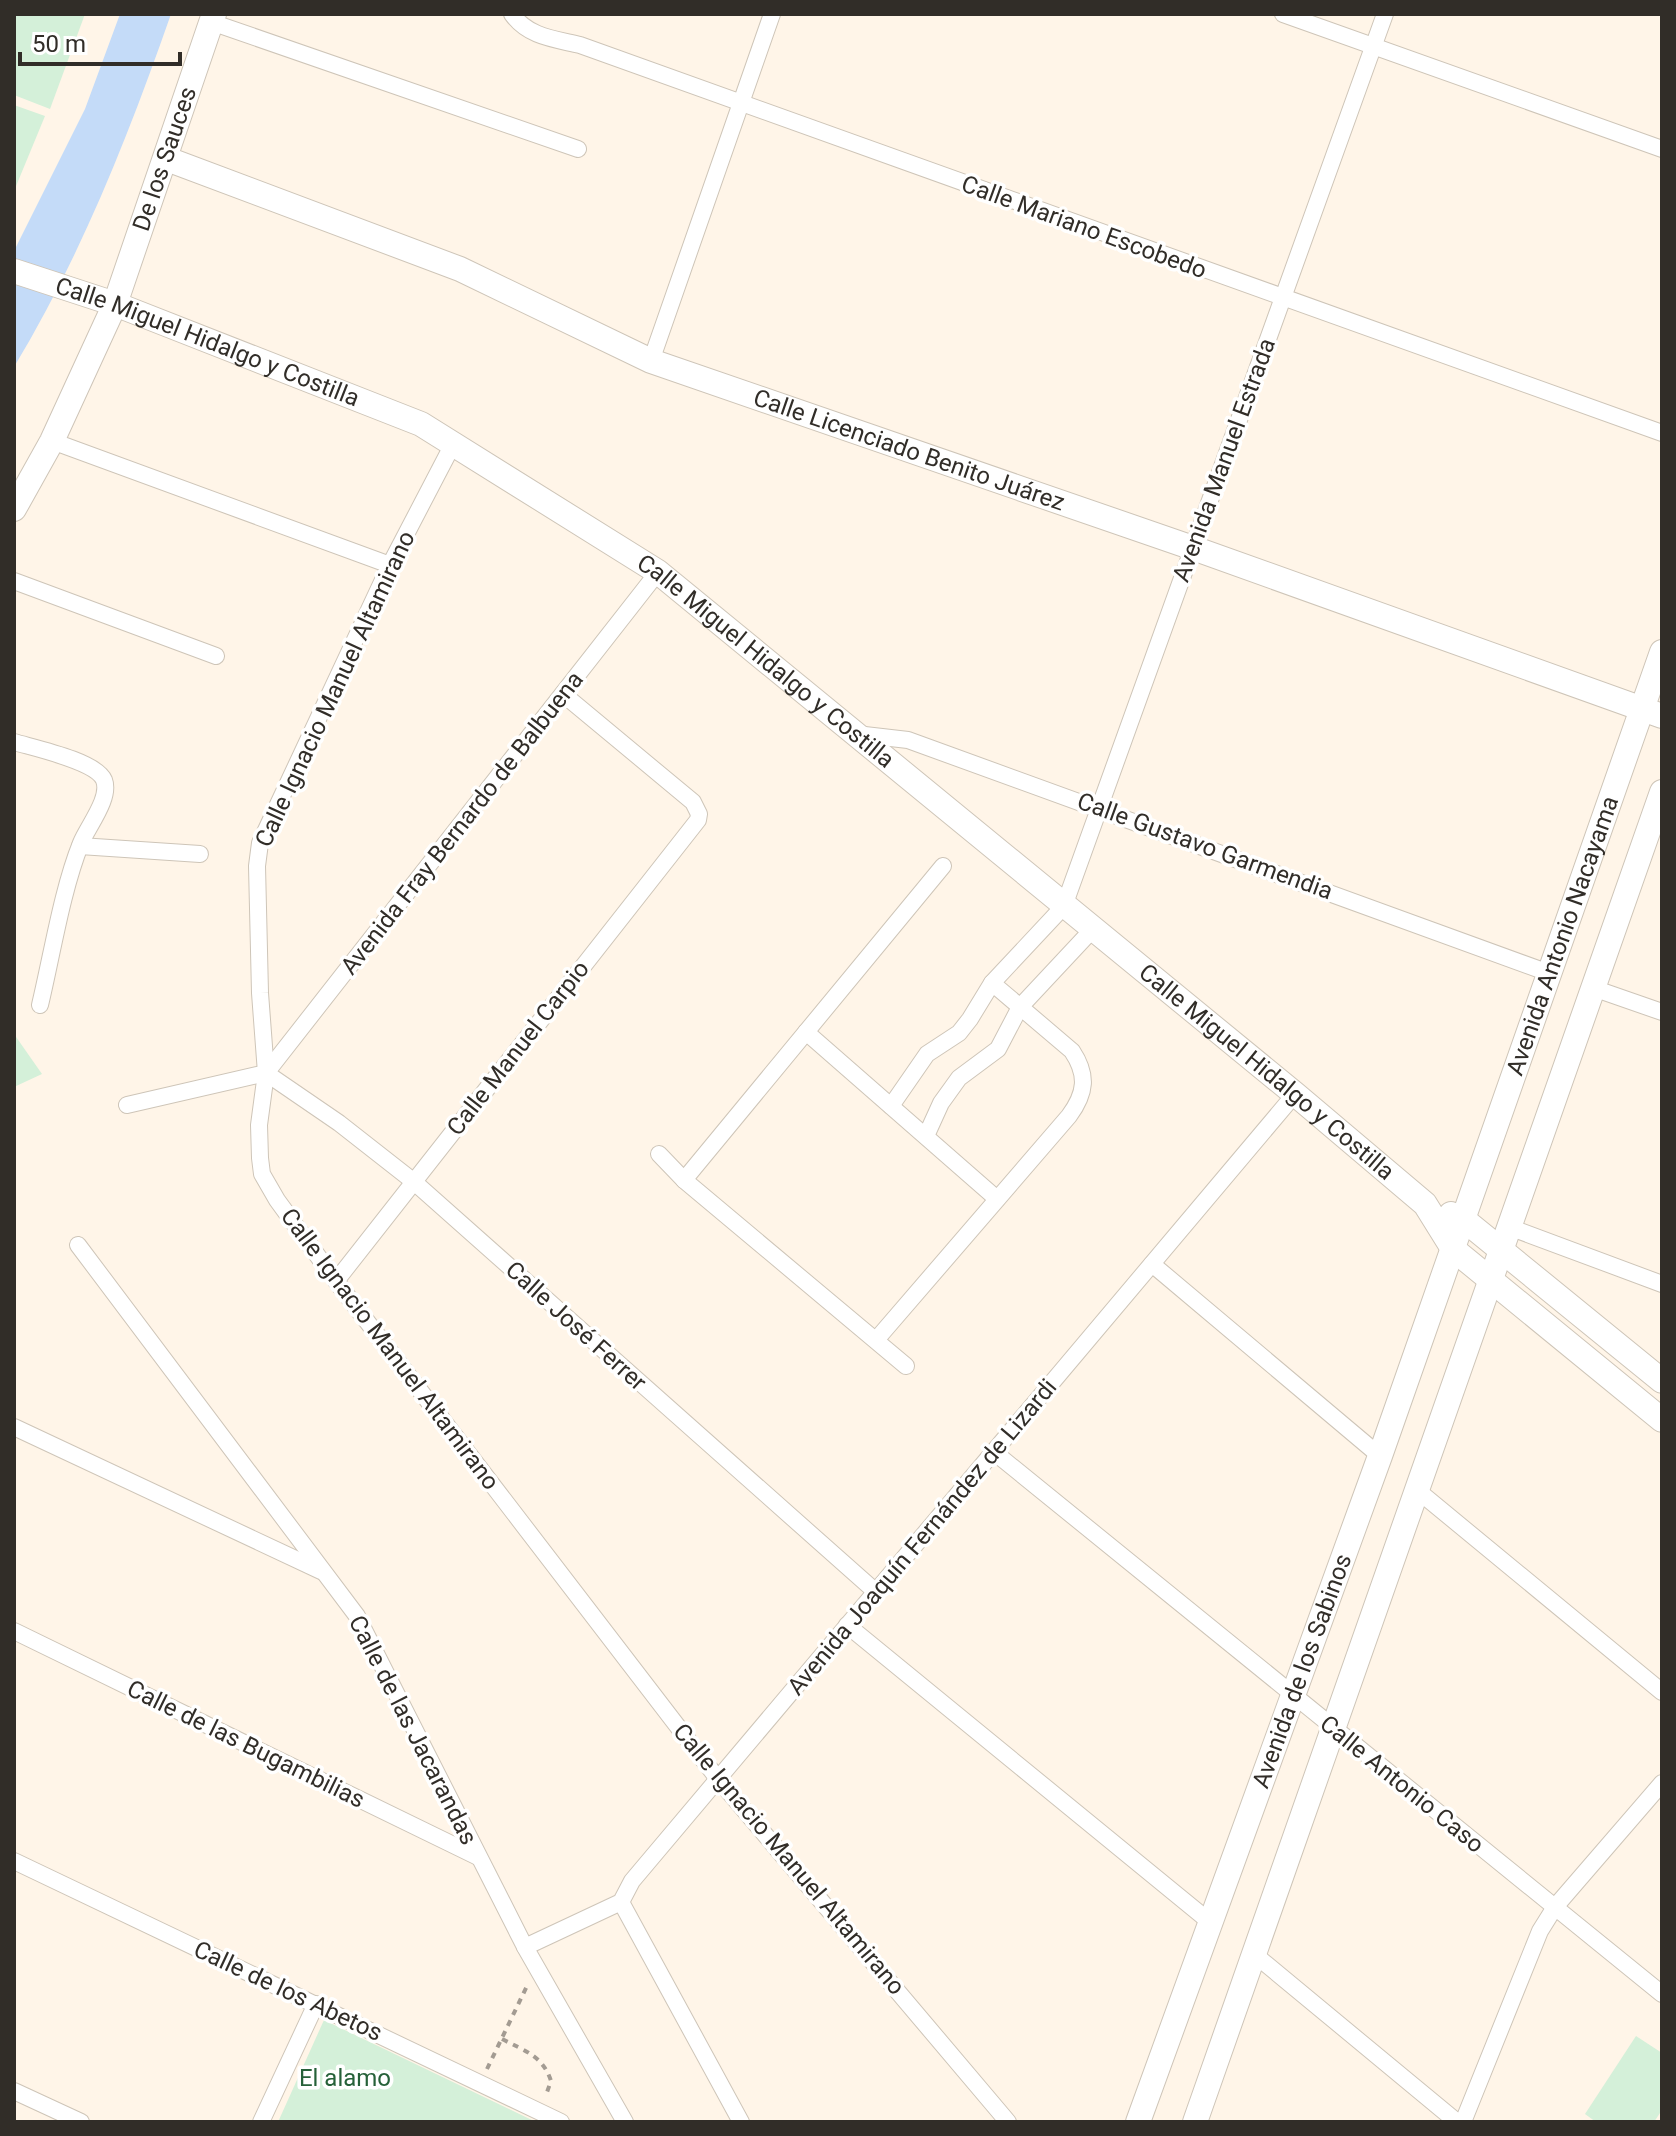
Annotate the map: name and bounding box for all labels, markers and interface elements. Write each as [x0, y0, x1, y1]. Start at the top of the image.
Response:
scale bar [20, 16, 180, 66]
text: 50 m [32, 30, 86, 58]
street label: De los Sauces [127, 83, 202, 235]
street label: Calle Mariano Escobedo [958, 170, 1210, 284]
street label: Calle Miguel Hidalgo y Costilla [52, 271, 363, 412]
street label: Avenida Manuel Estrada [1167, 334, 1281, 586]
street label: Calle Licenciado Benito Juárez [750, 383, 1068, 517]
street label: Calle Ignacio Manuel Altamirano [249, 527, 421, 851]
street label: Calle Miguel Hidalgo y Costilla [632, 549, 900, 774]
street label: Avenida Fray Bernardo de Balbuena [335, 666, 589, 980]
street label: Calle Gustavo Garmendia [1073, 787, 1337, 905]
street label: Avenida Antonio Nacayama [1501, 792, 1624, 1079]
street label: Calle Manuel Carpio [441, 955, 595, 1141]
street label: Calle Miguel Hidalgo y Costilla [1133, 958, 1400, 1186]
street label: Calle Ignacio Manuel Altamirano [275, 1203, 505, 1495]
street label: Calle José Ferrer [500, 1255, 652, 1397]
street label: Avenida Joaquín Fernández de Lizardi [782, 1373, 1062, 1701]
street label: Avenida de los Sabinos [1247, 1550, 1357, 1792]
street label: Calle de las Jacarandas [343, 1611, 483, 1849]
street label: Calle de las Bugambilias [123, 1674, 369, 1814]
street label: Calle Antonio Caso [1314, 1709, 1490, 1859]
street label: Calle Ignacio Manuel Altamirano [667, 1718, 911, 2000]
street label: Calle de los Abetos [189, 1935, 387, 2047]
park label: El alamo [299, 2064, 391, 2092]

